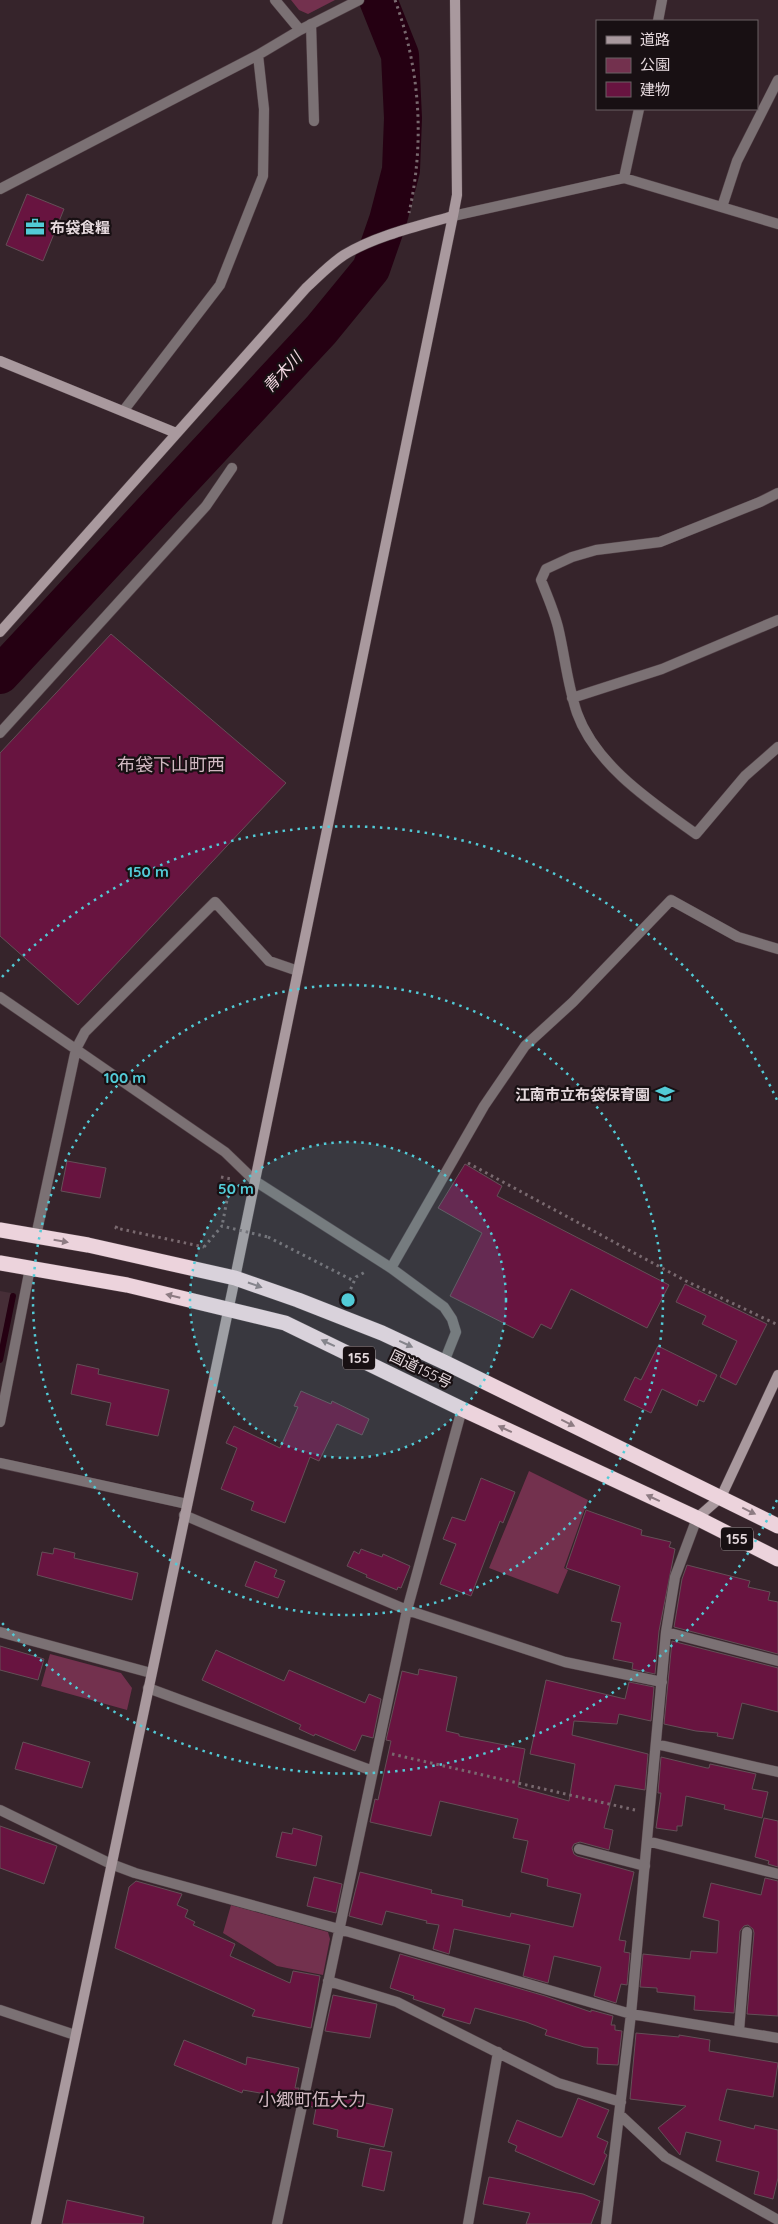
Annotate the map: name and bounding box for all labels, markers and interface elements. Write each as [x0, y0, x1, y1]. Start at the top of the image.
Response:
legend [596, 20, 758, 110]
text: 道路 [640, 30, 670, 49]
text: 公園 [640, 55, 670, 74]
text: 建物 [640, 80, 670, 99]
office icon: 布袋食糧 [24, 216, 46, 238]
place label: 布袋食糧 [50, 218, 110, 237]
water label: 青木川 [258, 346, 307, 396]
district label: 布袋下山町西 [117, 753, 225, 776]
text: 150 m [127, 862, 169, 881]
text: 100 m [104, 1068, 146, 1087]
school or university icon: 江南市立布袋保育園 [654, 1083, 676, 1105]
place label: 江南市立布袋保育園 [515, 1085, 650, 1104]
text: 50 m [218, 1179, 254, 1198]
one-way arrow [54, 1237, 70, 1245]
one-way arrow [247, 1282, 262, 1289]
centre of rings [339, 1291, 357, 1309]
one-way arrow [165, 1292, 180, 1300]
one-way arrow [321, 1339, 335, 1347]
one-way arrow [399, 1341, 413, 1349]
road number: 155 [343, 1346, 375, 1370]
street label: 国道155号 [387, 1346, 455, 1392]
one-way arrow [561, 1419, 575, 1427]
one-way arrow [498, 1425, 513, 1433]
one-way arrow [646, 1493, 660, 1501]
one-way arrow [742, 1507, 757, 1516]
road number: 155 [721, 1528, 753, 1550]
district label: 小郷町伍大力 [258, 2088, 366, 2111]

